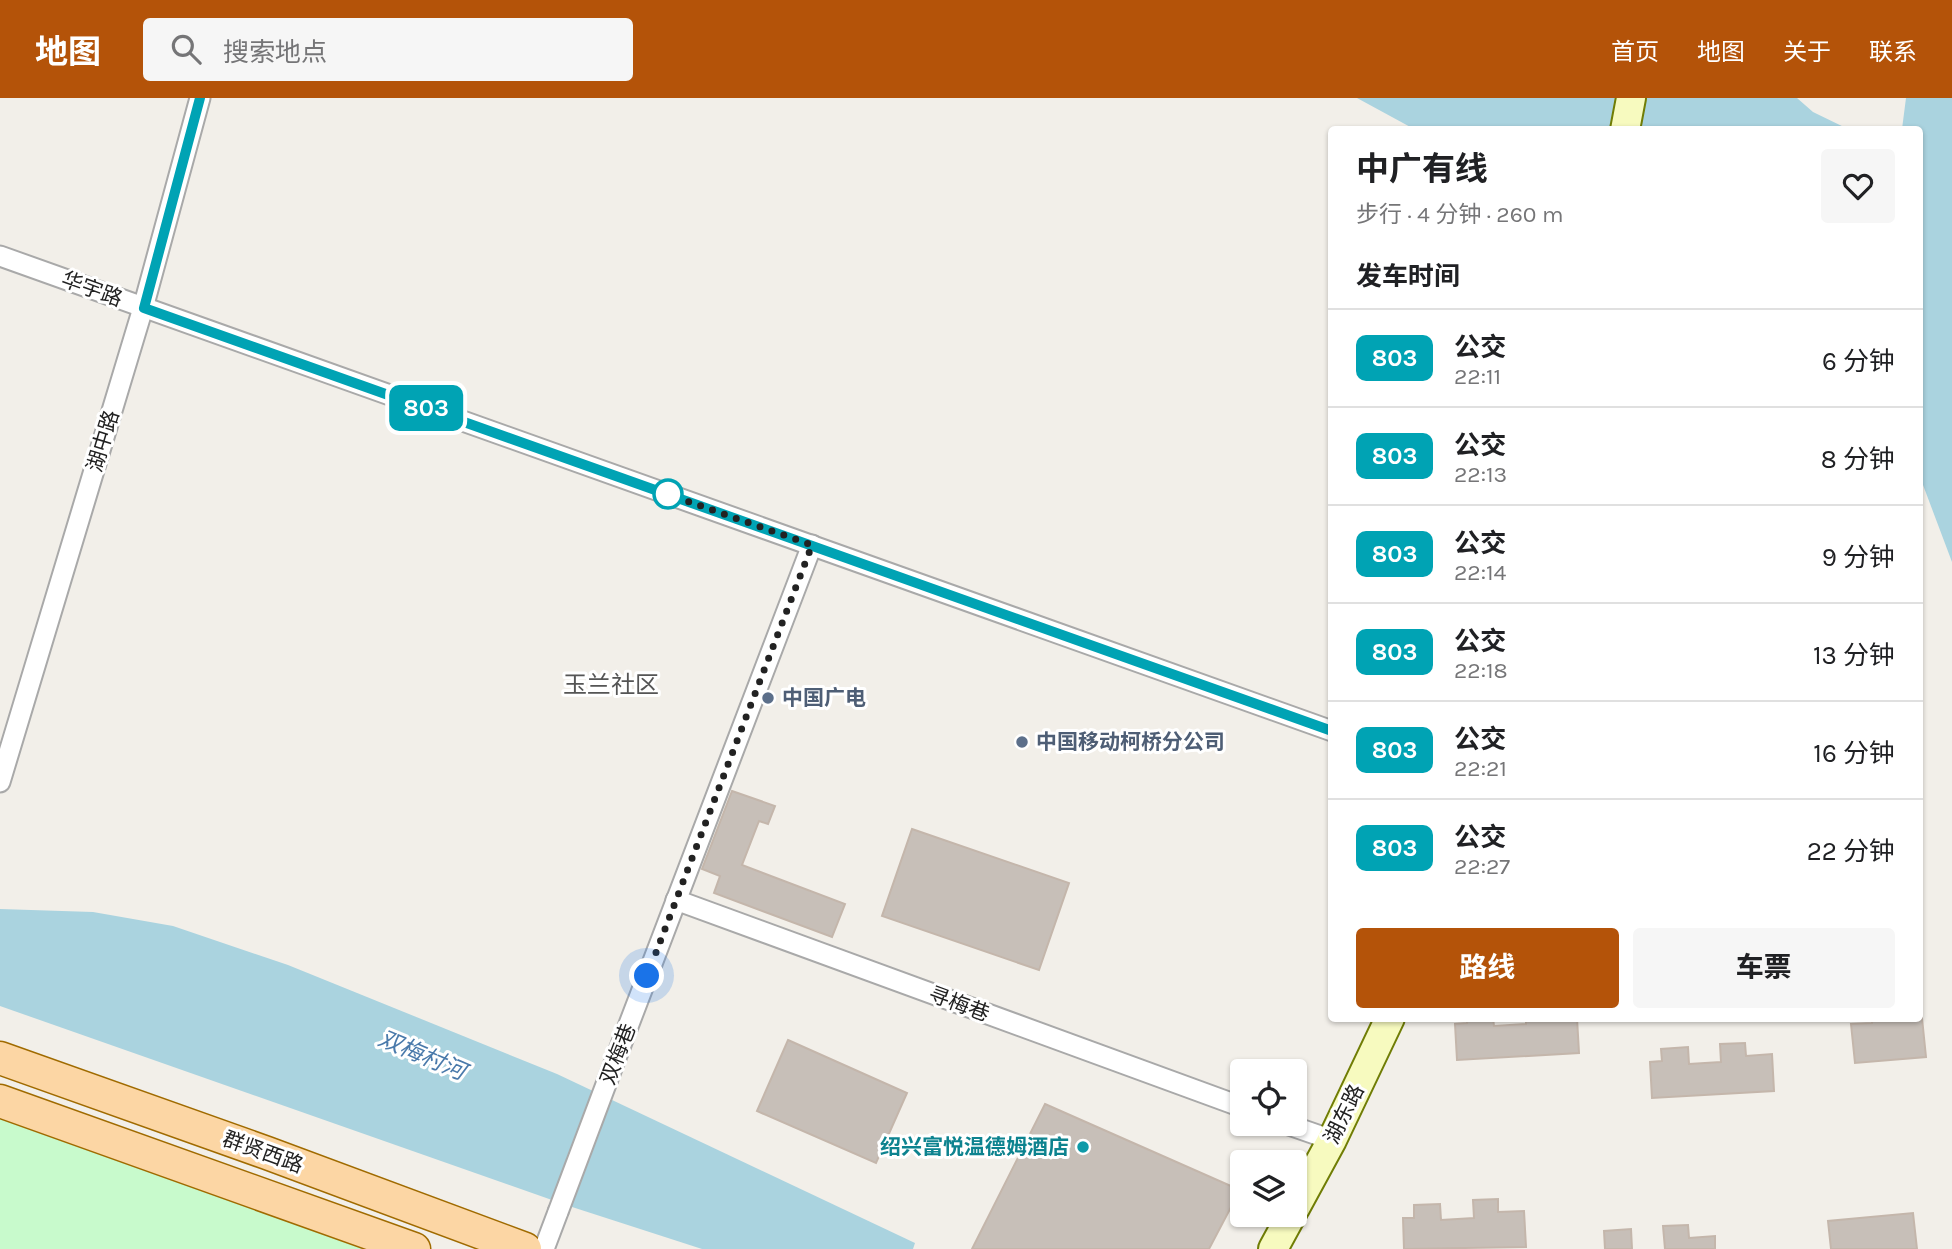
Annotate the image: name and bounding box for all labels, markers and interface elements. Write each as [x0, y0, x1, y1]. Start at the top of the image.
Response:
search box [143, 18, 633, 81]
icon: search [167, 30, 205, 68]
text: 地图 [35, 33, 101, 71]
text: 搜索地点 [223, 37, 327, 68]
text: 首页 [1611, 38, 1659, 66]
text: 地图 [1697, 38, 1745, 66]
text: 关于 [1783, 38, 1831, 66]
text: 联系 [1869, 38, 1917, 66]
button: heart [1821, 149, 1895, 223]
text: 中广有线 [1356, 150, 1488, 188]
text: 步行 · 4 分钟 · 260 m [1356, 201, 1564, 228]
text: 发车时间 [1356, 261, 1460, 292]
street label: 华宇路 [58, 267, 126, 311]
text: 公交 [1454, 332, 1506, 363]
text: 803 [1372, 344, 1417, 372]
text: 6 分钟 [1822, 346, 1895, 377]
text: 22:11 [1454, 363, 1501, 390]
line badge: 803 [386, 385, 466, 431]
text: 803 [403, 394, 449, 422]
street label: 湖中路 [82, 407, 124, 475]
text: 公交 [1454, 430, 1506, 461]
text: 803 [1372, 442, 1417, 470]
text: 8 分钟 [1821, 444, 1895, 475]
text: 22:13 [1454, 461, 1507, 488]
unlabelled marker [653, 479, 683, 509]
text: 公交 [1454, 528, 1506, 559]
text: 803 [1372, 540, 1417, 568]
text: 9 分钟 [1822, 542, 1895, 573]
text: 22:14 [1454, 559, 1506, 586]
text: 公交 [1454, 626, 1506, 657]
text: 803 [1372, 638, 1417, 666]
text: 13 分钟 [1813, 640, 1895, 671]
text: 22:18 [1454, 657, 1508, 684]
district label: 玉兰社区 [563, 671, 659, 699]
place label: 中国广电 [782, 686, 866, 710]
marker: 中国广电 [760, 690, 776, 706]
text: 公交 [1454, 724, 1506, 755]
place label: 中国移动柯桥分公司 [1036, 730, 1225, 754]
marker: 中国移动柯桥分公司 [1014, 734, 1030, 750]
text: 803 [1372, 736, 1417, 764]
text: 16 分钟 [1813, 738, 1895, 769]
text: 22:21 [1454, 755, 1507, 782]
text: 公交 [1454, 822, 1506, 853]
text: 803 [1372, 834, 1417, 862]
text: 22 分钟 [1807, 836, 1895, 867]
text: 22:27 [1454, 853, 1510, 880]
button: 路线 [1356, 928, 1619, 1008]
button: 车票 [1633, 928, 1895, 1008]
your location [629, 958, 664, 993]
street label: 寻梅巷 [925, 982, 993, 1026]
street label: 双梅巷 [596, 1020, 640, 1088]
water label: 双梅村河 [374, 1025, 473, 1087]
map controls [1230, 1059, 1307, 1227]
button: locate [1230, 1059, 1307, 1136]
street label: 湖东路 [1319, 1080, 1369, 1148]
street label: 群贤西路 [219, 1126, 307, 1178]
place label: 绍兴富悦温德姆酒店 [880, 1135, 1069, 1159]
marker: 绍兴富悦温德姆酒店 [1075, 1139, 1091, 1155]
button: layers [1230, 1150, 1307, 1227]

